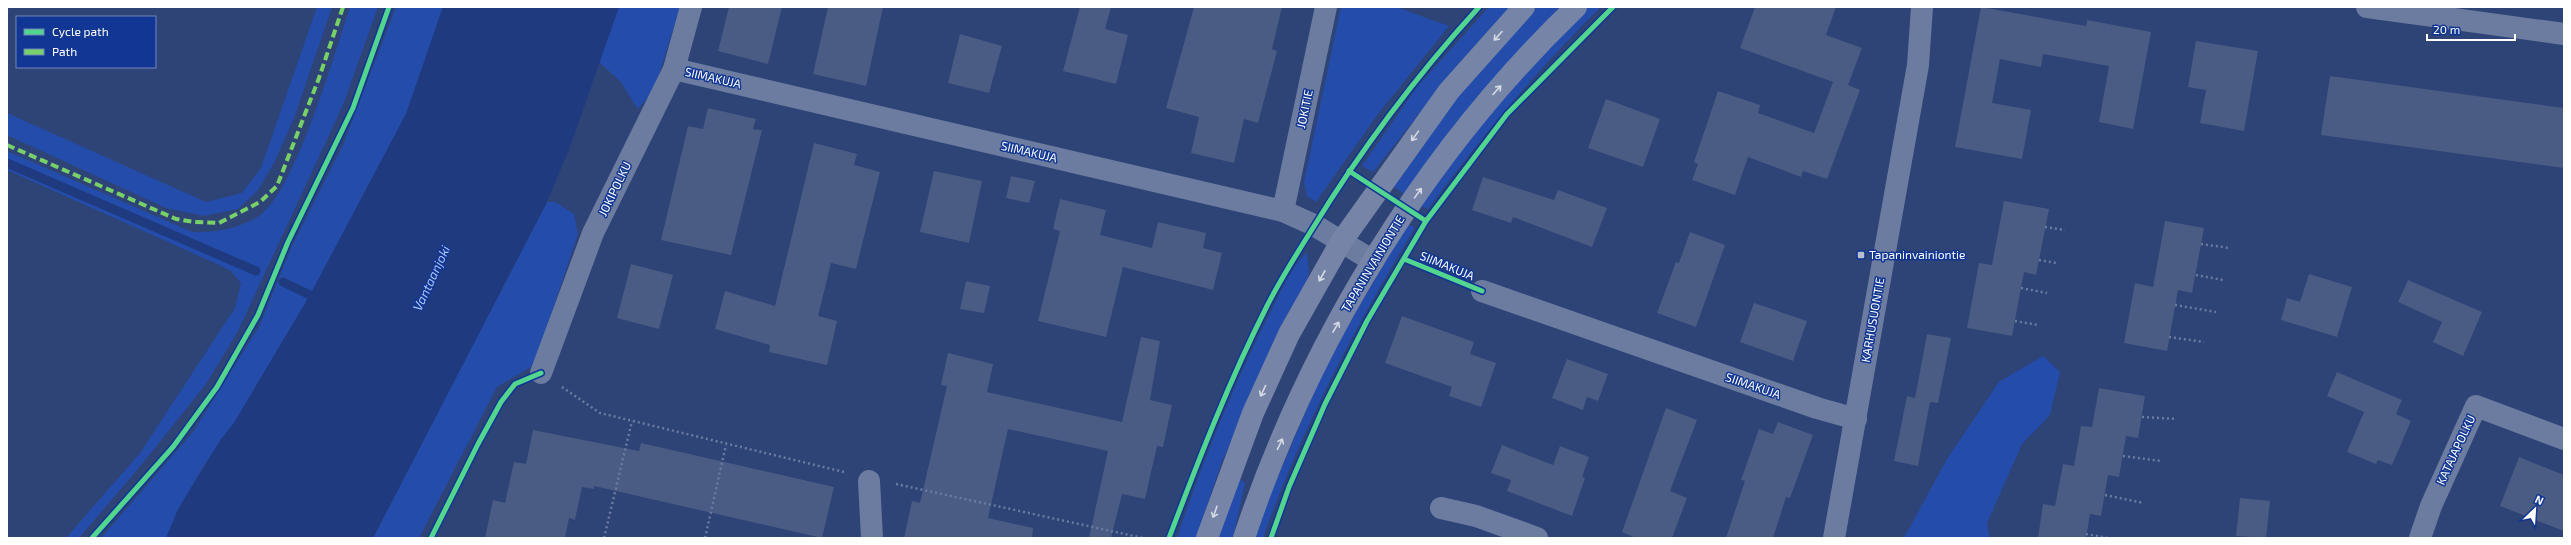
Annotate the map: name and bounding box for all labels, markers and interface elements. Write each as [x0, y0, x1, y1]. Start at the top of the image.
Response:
legend [16, 16, 156, 68]
scale bar [2427, 16, 2515, 42]
text: 20 m [2433, 22, 2460, 36]
text: Cycle path [52, 24, 109, 38]
one-way arrow [1494, 30, 1503, 40]
text: Path [52, 44, 77, 58]
street label: SIIMAKUJA [684, 64, 743, 90]
one-way arrow [1492, 85, 1501, 95]
street label: JOKITIE [1293, 88, 1315, 129]
one-way arrow [1411, 130, 1419, 141]
street label: SIIMAKUJA [1000, 138, 1059, 164]
street label: JOKIPOLKU [595, 159, 633, 218]
one-way arrow [1414, 188, 1422, 199]
street label: TAPANINVAINIONTIE [1338, 212, 1407, 314]
water label: Vantaanjoki [409, 243, 453, 313]
place label: Tapaninvainiontie [1869, 247, 1966, 261]
street label: SIIMAKUJA [1418, 248, 1477, 283]
marker: Tapaninvainiontie [1856, 250, 1866, 260]
one-way arrow [1317, 270, 1325, 282]
street label: KARHUSUONTIE [1858, 276, 1886, 363]
one-way arrow [1333, 321, 1340, 333]
street label: SIIMAKUJA [1724, 369, 1783, 401]
one-way arrow [1259, 385, 1266, 397]
street label: KATAJAPOLKU [2433, 412, 2477, 487]
one-way arrow [1277, 438, 1284, 450]
north arrow [2515, 489, 2555, 529]
text: N [2533, 492, 2546, 507]
one-way arrow [1211, 506, 1218, 519]

